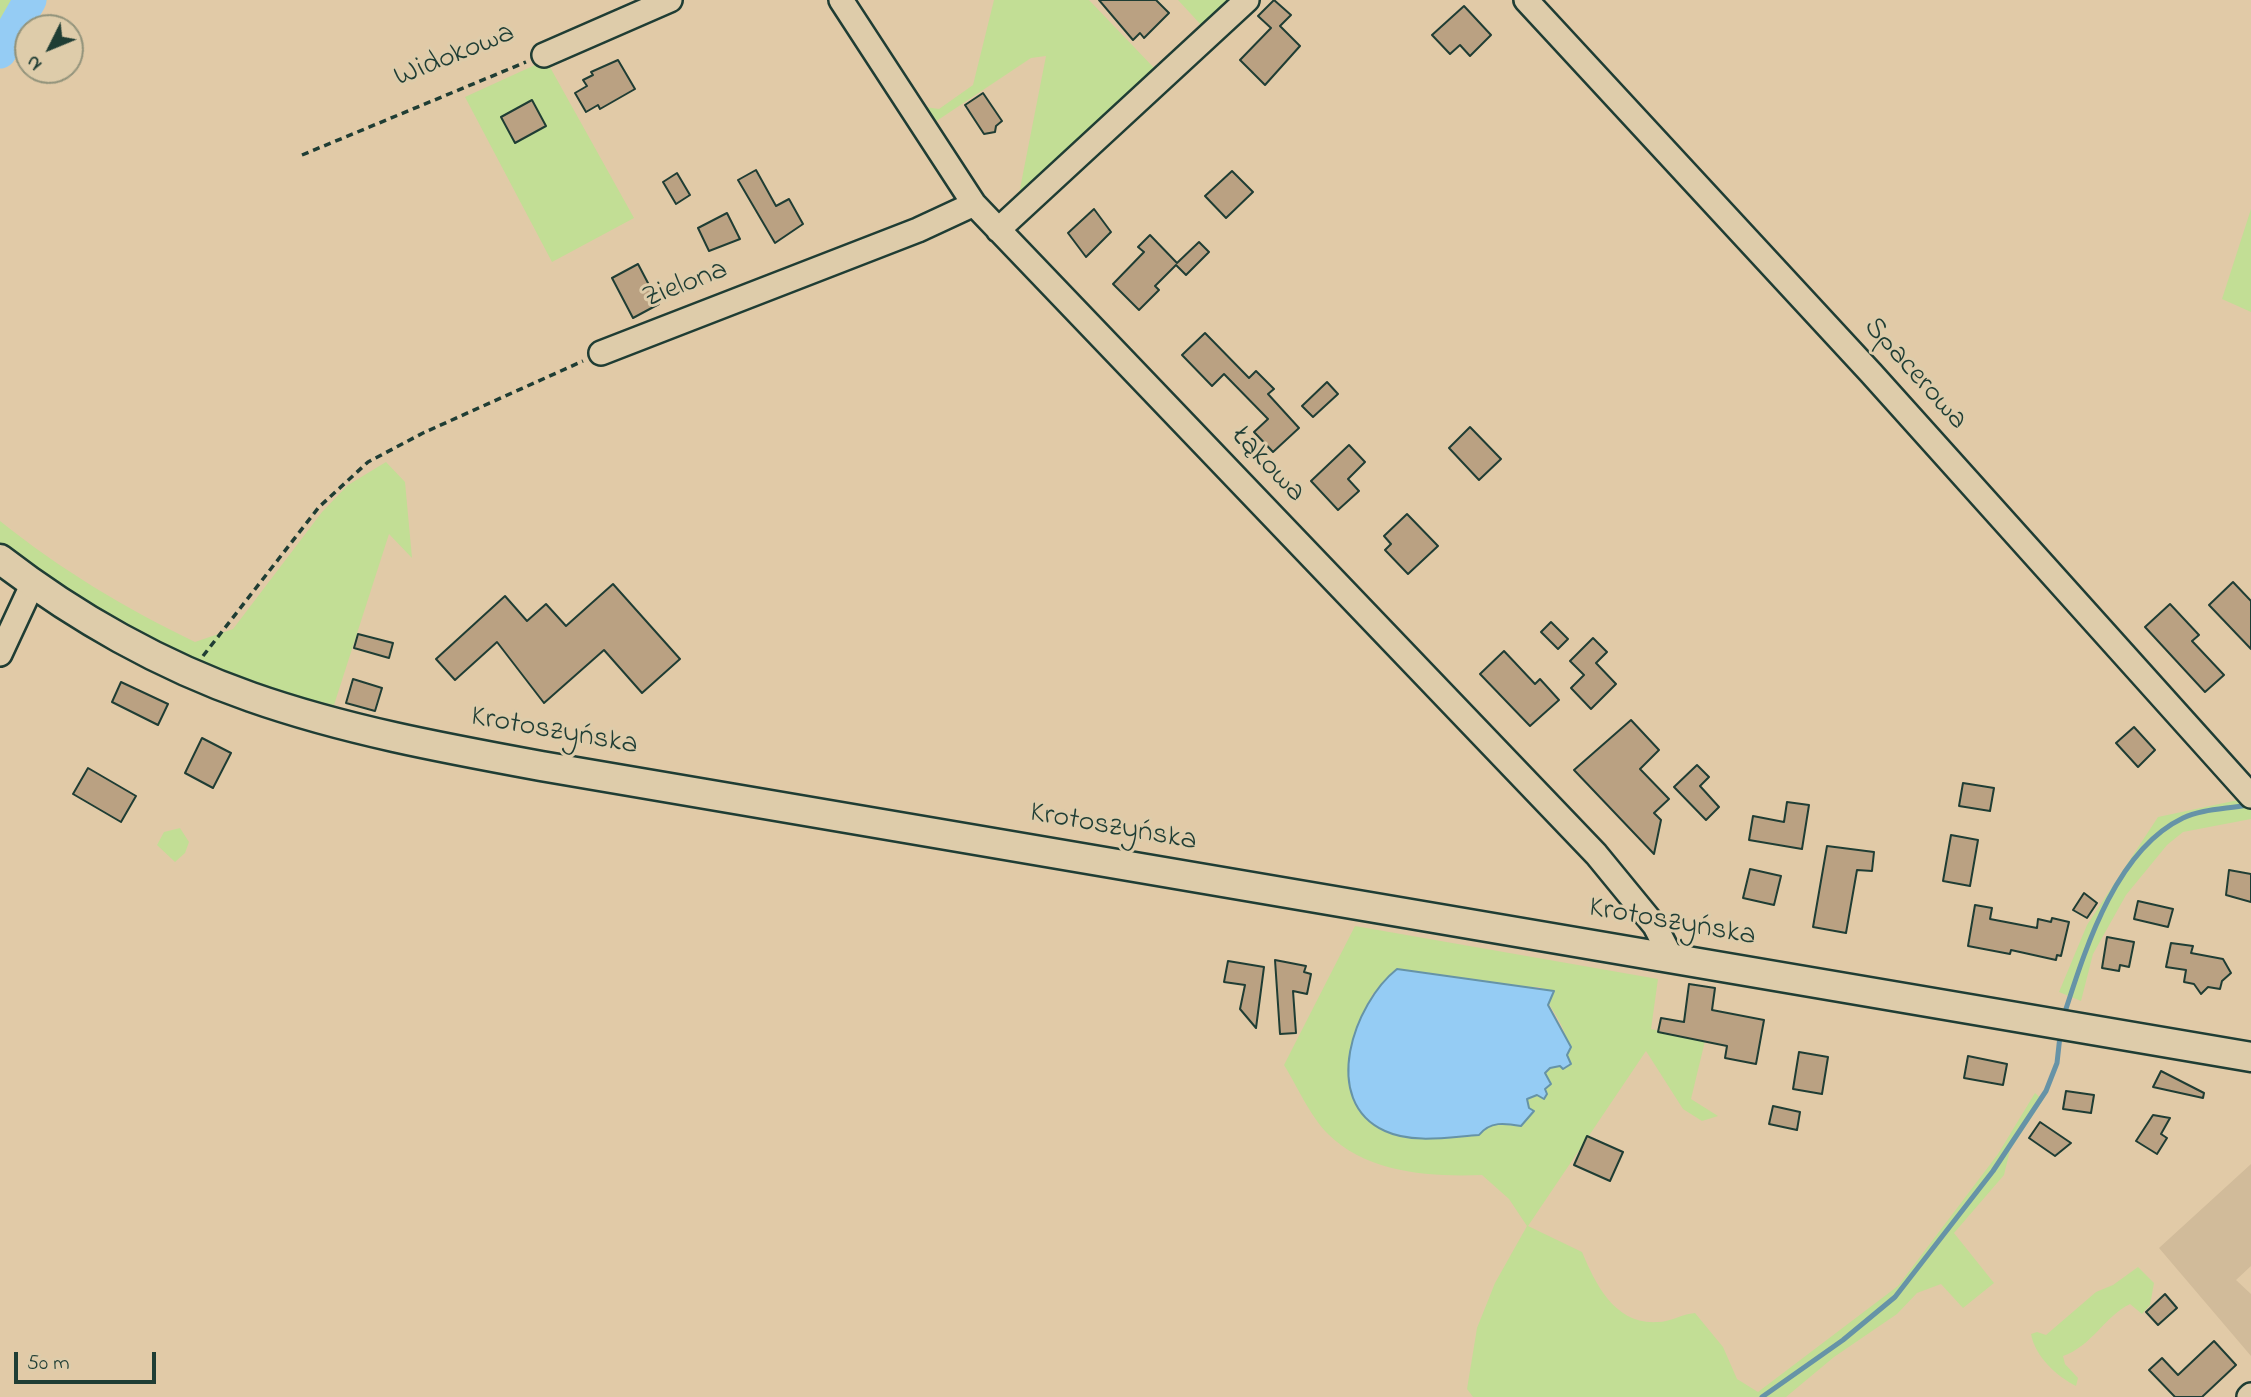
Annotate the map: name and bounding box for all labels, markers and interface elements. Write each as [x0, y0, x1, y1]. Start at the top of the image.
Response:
north arrow [14, 14, 84, 84]
street label: Widokowa [390, 17, 520, 97]
text: N [20, 48, 49, 76]
street label: Zielona [639, 254, 733, 318]
street label: Spacerowa [1854, 311, 1974, 439]
street label: Łąkowa [1222, 420, 1312, 512]
street label: Krotoszyńska [468, 701, 640, 765]
street label: Krotoszyńska [1027, 797, 1199, 861]
street label: Krotoszyńska [1586, 892, 1758, 956]
scale bar [18, 1338, 159, 1382]
text: 50 m [27, 1349, 70, 1379]

